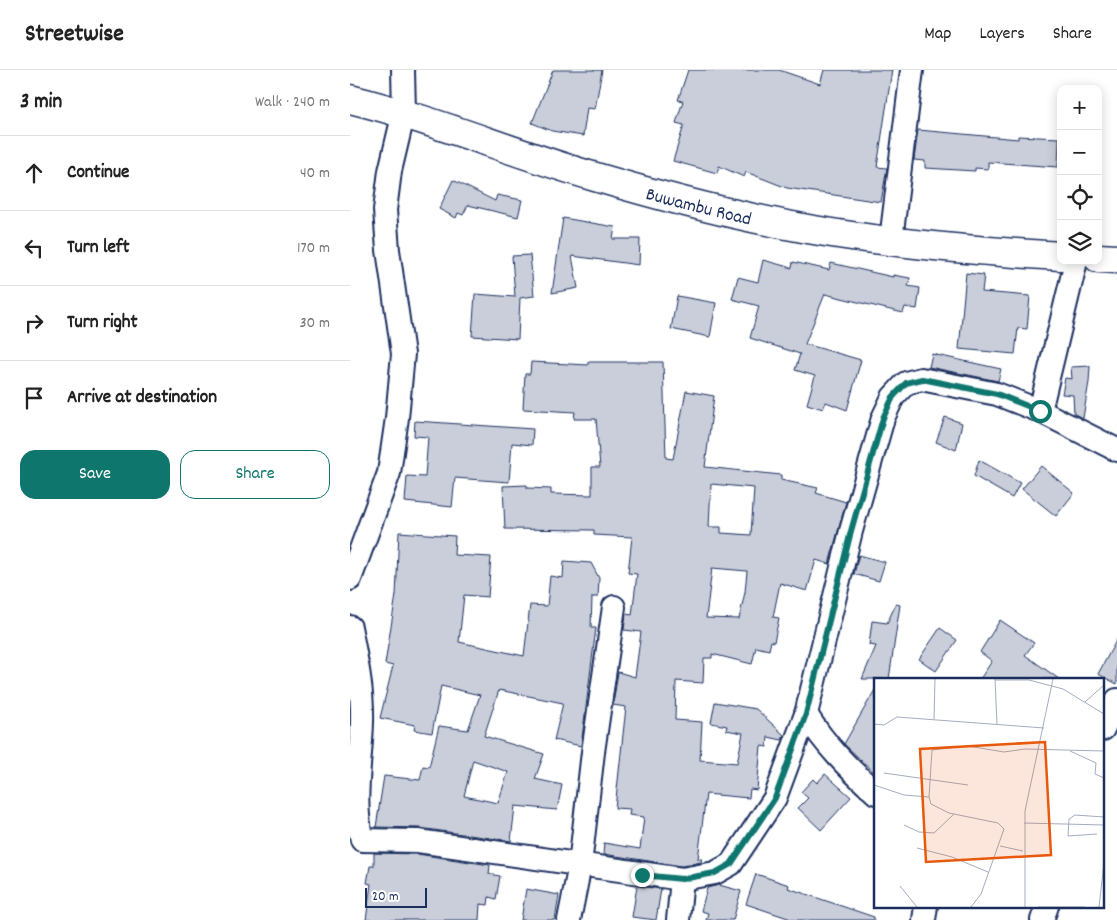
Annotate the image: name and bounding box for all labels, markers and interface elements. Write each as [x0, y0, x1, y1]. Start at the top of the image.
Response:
text: Streetwise [25, 18, 124, 52]
text: Map [924, 22, 951, 47]
text: Layers [979, 22, 1025, 47]
text: Share [1053, 22, 1092, 47]
map controls [1057, 85, 1102, 265]
button: + [1057, 85, 1102, 130]
text: 3 min [20, 88, 62, 118]
text: Walk · 240 m [255, 91, 330, 114]
button: − [1057, 130, 1102, 175]
icon: ahead [20, 159, 48, 187]
text: Continue [67, 160, 129, 187]
text: 40 m [300, 162, 330, 185]
button: locate [1057, 175, 1102, 220]
street label: Buwambu Road [642, 182, 754, 234]
button: layers [1057, 220, 1102, 265]
icon: left [20, 234, 48, 262]
text: Turn left [67, 235, 130, 262]
text: 170 m [297, 237, 330, 260]
icon: right [20, 309, 48, 337]
text: Turn right [67, 310, 138, 337]
text: 30 m [300, 312, 330, 335]
icon: arrive [20, 384, 48, 412]
text: Arrive at destination [67, 385, 217, 412]
route start [1029, 400, 1052, 423]
button: Save [20, 450, 170, 499]
button: Share [180, 450, 330, 499]
inset map [874, 678, 1104, 908]
route end [631, 864, 654, 887]
scale bar [365, 885, 428, 908]
text: 20 m [372, 887, 399, 907]

